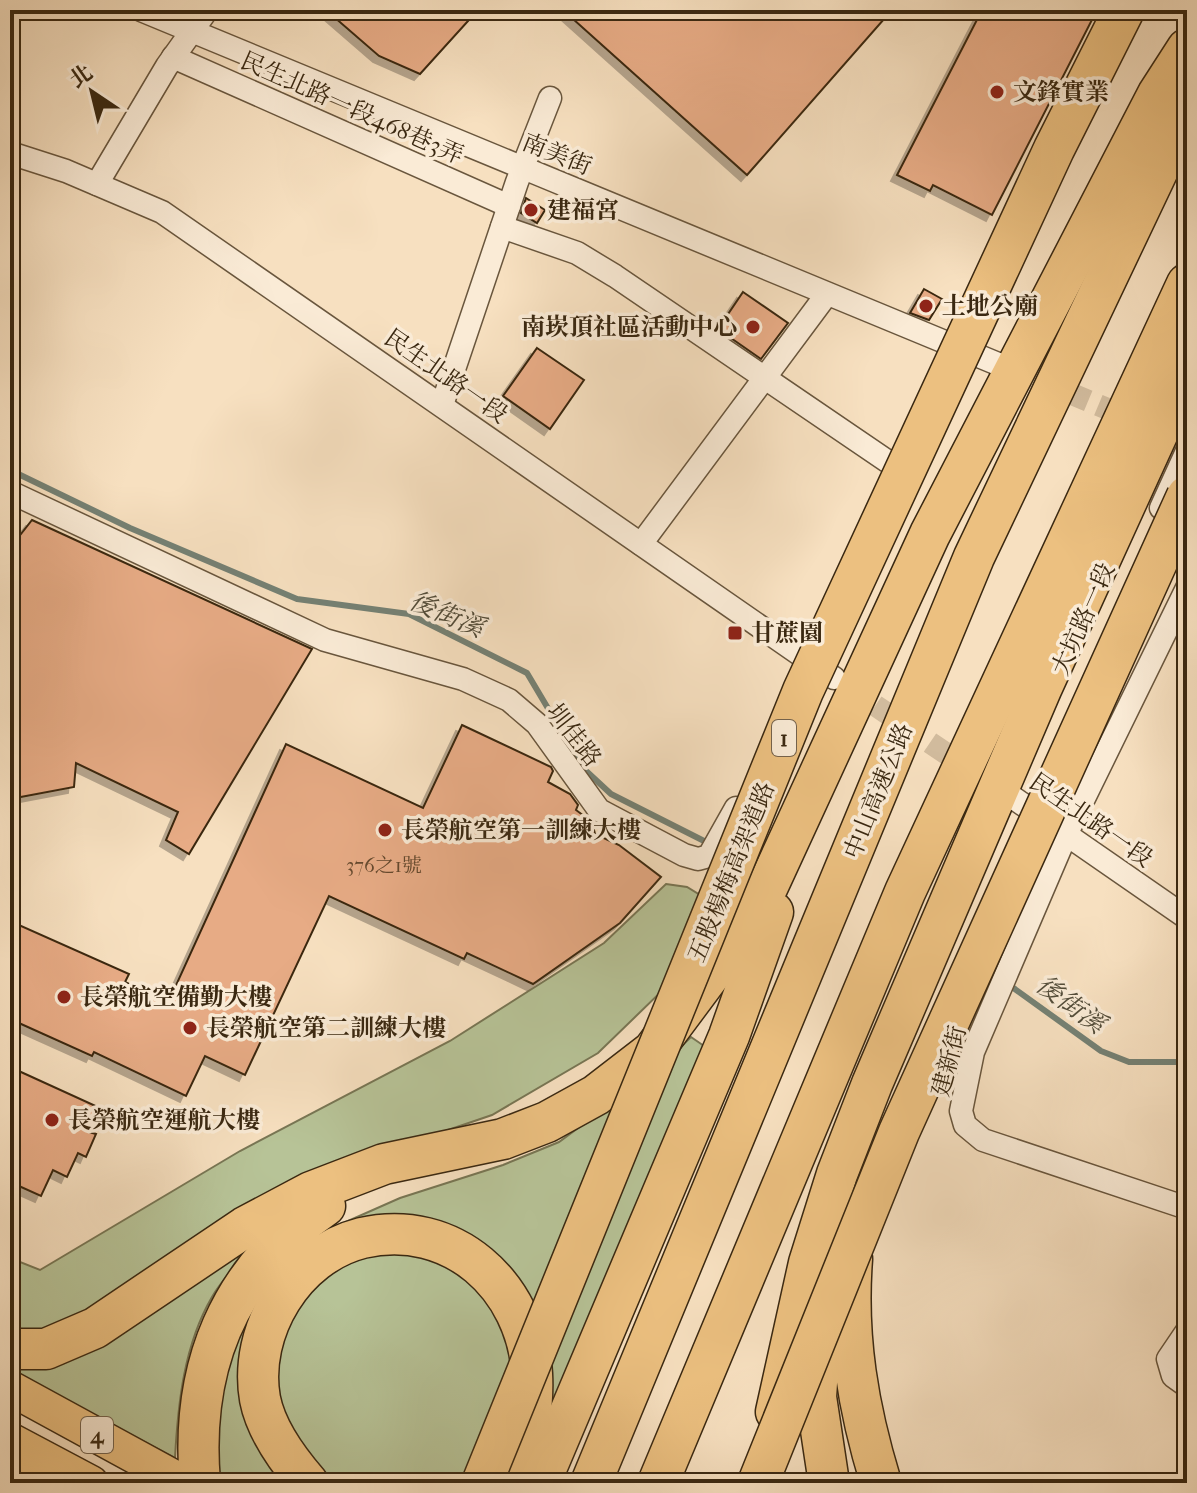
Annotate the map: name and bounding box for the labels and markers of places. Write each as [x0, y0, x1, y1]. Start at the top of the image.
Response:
place label: 文鋒實業 [1013, 78, 1109, 106]
marker: 文鋒實業 [988, 83, 1006, 101]
place label: 建福宮 [547, 196, 619, 224]
marker: 建福宮 [522, 201, 540, 219]
place label: 土地公廟 [942, 292, 1038, 320]
marker: 土地公廟 [917, 297, 935, 315]
place label: 南崁頂社區活動中心 [521, 313, 737, 341]
marker: 南崁頂社區活動中心 [744, 318, 762, 336]
place label: 甘蔗園 [751, 619, 823, 647]
marker: 甘蔗園 [726, 624, 744, 642]
place label: 長榮航空第一訓練大樓 [401, 816, 641, 844]
marker: 長榮航空第一訓練大樓 [376, 821, 394, 839]
place label: 長榮航空備勤大樓 [80, 983, 272, 1011]
marker: 長榮航空備勤大樓 [55, 988, 73, 1006]
place label: 長榮航空第二訓練大樓 [206, 1014, 446, 1042]
marker: 長榮航空第二訓練大樓 [181, 1019, 199, 1037]
place label: 長榮航空運航大樓 [68, 1106, 260, 1134]
marker: 長榮航空運航大樓 [43, 1111, 61, 1129]

